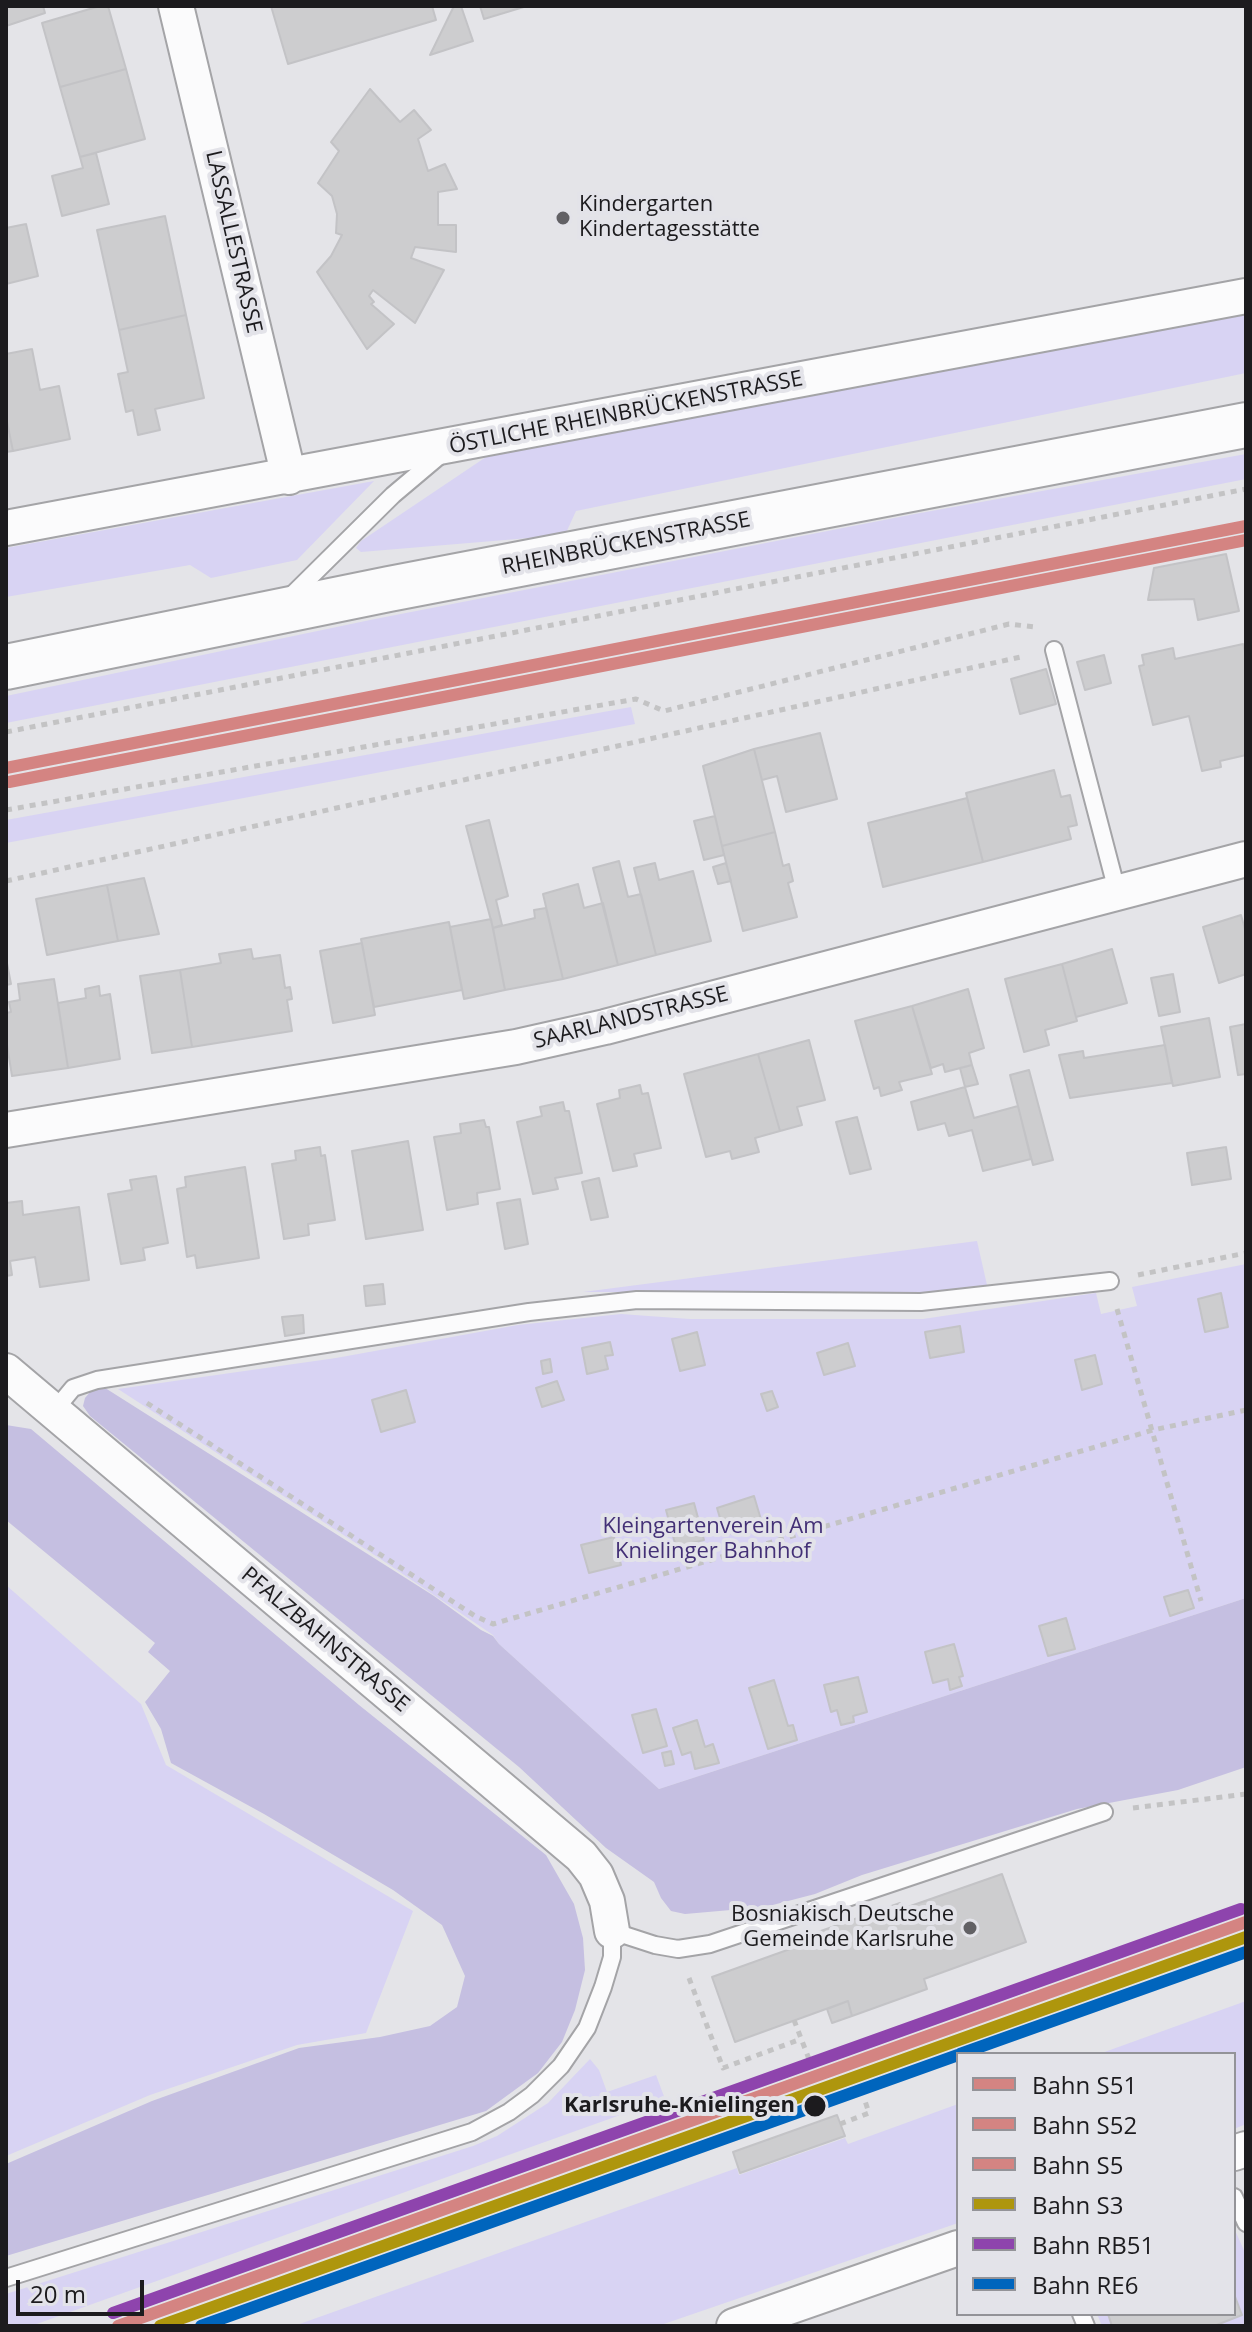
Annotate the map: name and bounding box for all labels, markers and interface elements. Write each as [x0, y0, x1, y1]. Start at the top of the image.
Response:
street label: LASSALLESTRASSE [199, 148, 267, 336]
place label: Kindergarten Kindertagesstätte [579, 192, 760, 244]
marker: Kindergarten Kindertagesstätte [554, 209, 572, 227]
street label: ÖSTLICHE RHEINBRÜCKENSTRASSE [447, 366, 805, 460]
street label: RHEINBRÜCKENSTRASSE [499, 507, 753, 581]
street label: SAARLANDSTRASSE [531, 981, 731, 1055]
park label: Kleingartenverein Am Knielinger Bahnhof [603, 1514, 823, 1566]
street label: PFALZBAHNSTRASSE [236, 1562, 414, 1718]
place label: Bosniakisch Deutsche Gemeinde Karlsruhe [731, 1902, 954, 1954]
marker: Bosniakisch Deutsche Gemeinde Karlsruhe [961, 1919, 979, 1937]
legend [956, 2052, 1236, 2316]
text: Bahn S51 [1032, 2068, 1137, 2101]
place label: Karlsruhe-Knielingen [564, 2093, 795, 2119]
marker: Karlsruhe-Knielingen [802, 2093, 828, 2119]
text: Bahn S52 [1032, 2108, 1137, 2141]
text: Bahn S5 [1032, 2148, 1123, 2181]
text: Bahn S3 [1032, 2188, 1123, 2221]
text: Bahn RB51 [1032, 2228, 1154, 2261]
scale bar [20, 2264, 148, 2314]
text: Bahn RE6 [1032, 2268, 1138, 2301]
text: 20 m [30, 2277, 86, 2310]

